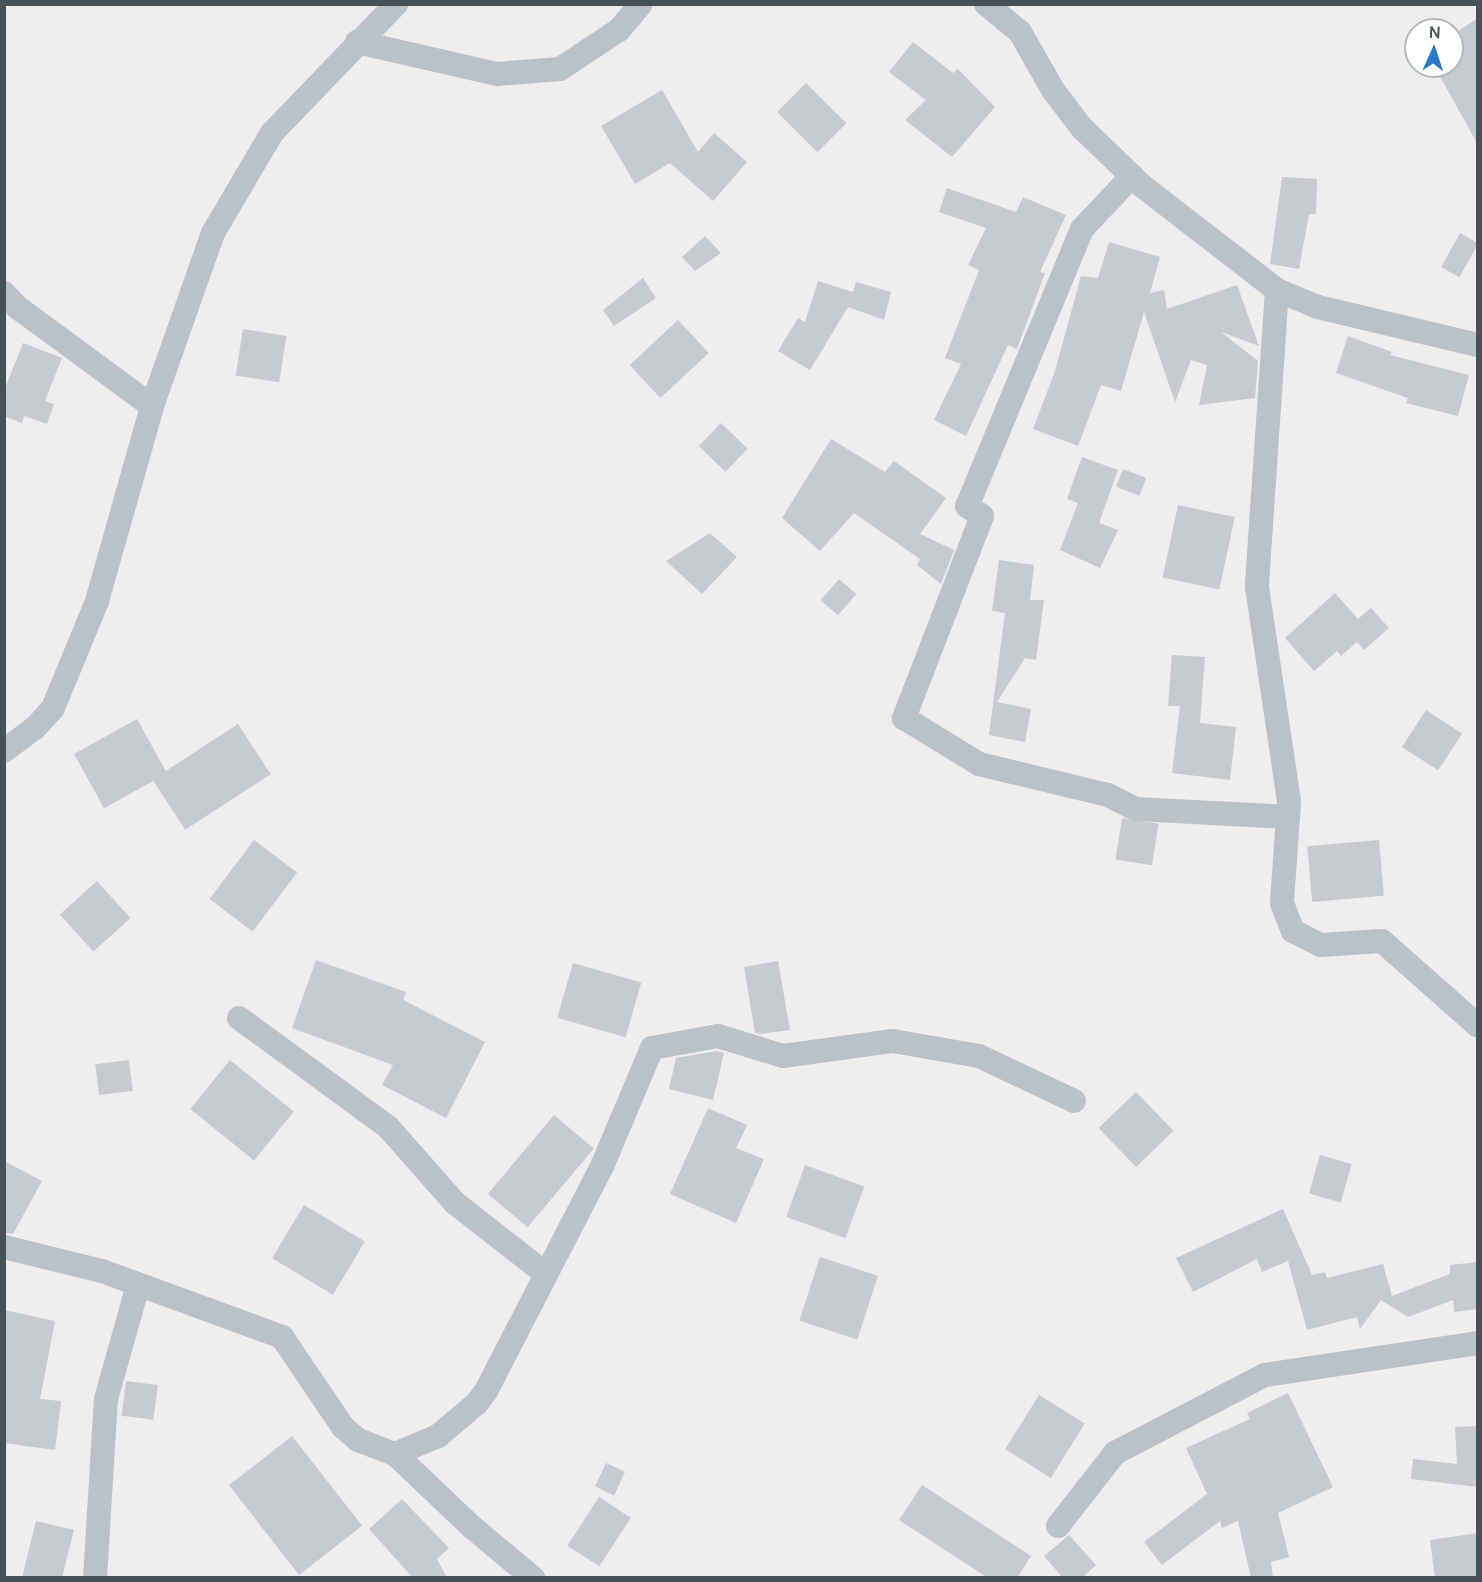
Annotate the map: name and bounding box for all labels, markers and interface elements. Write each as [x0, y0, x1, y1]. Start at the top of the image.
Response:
north arrow [1404, 18, 1464, 78]
text: N [1429, 21, 1441, 43]

